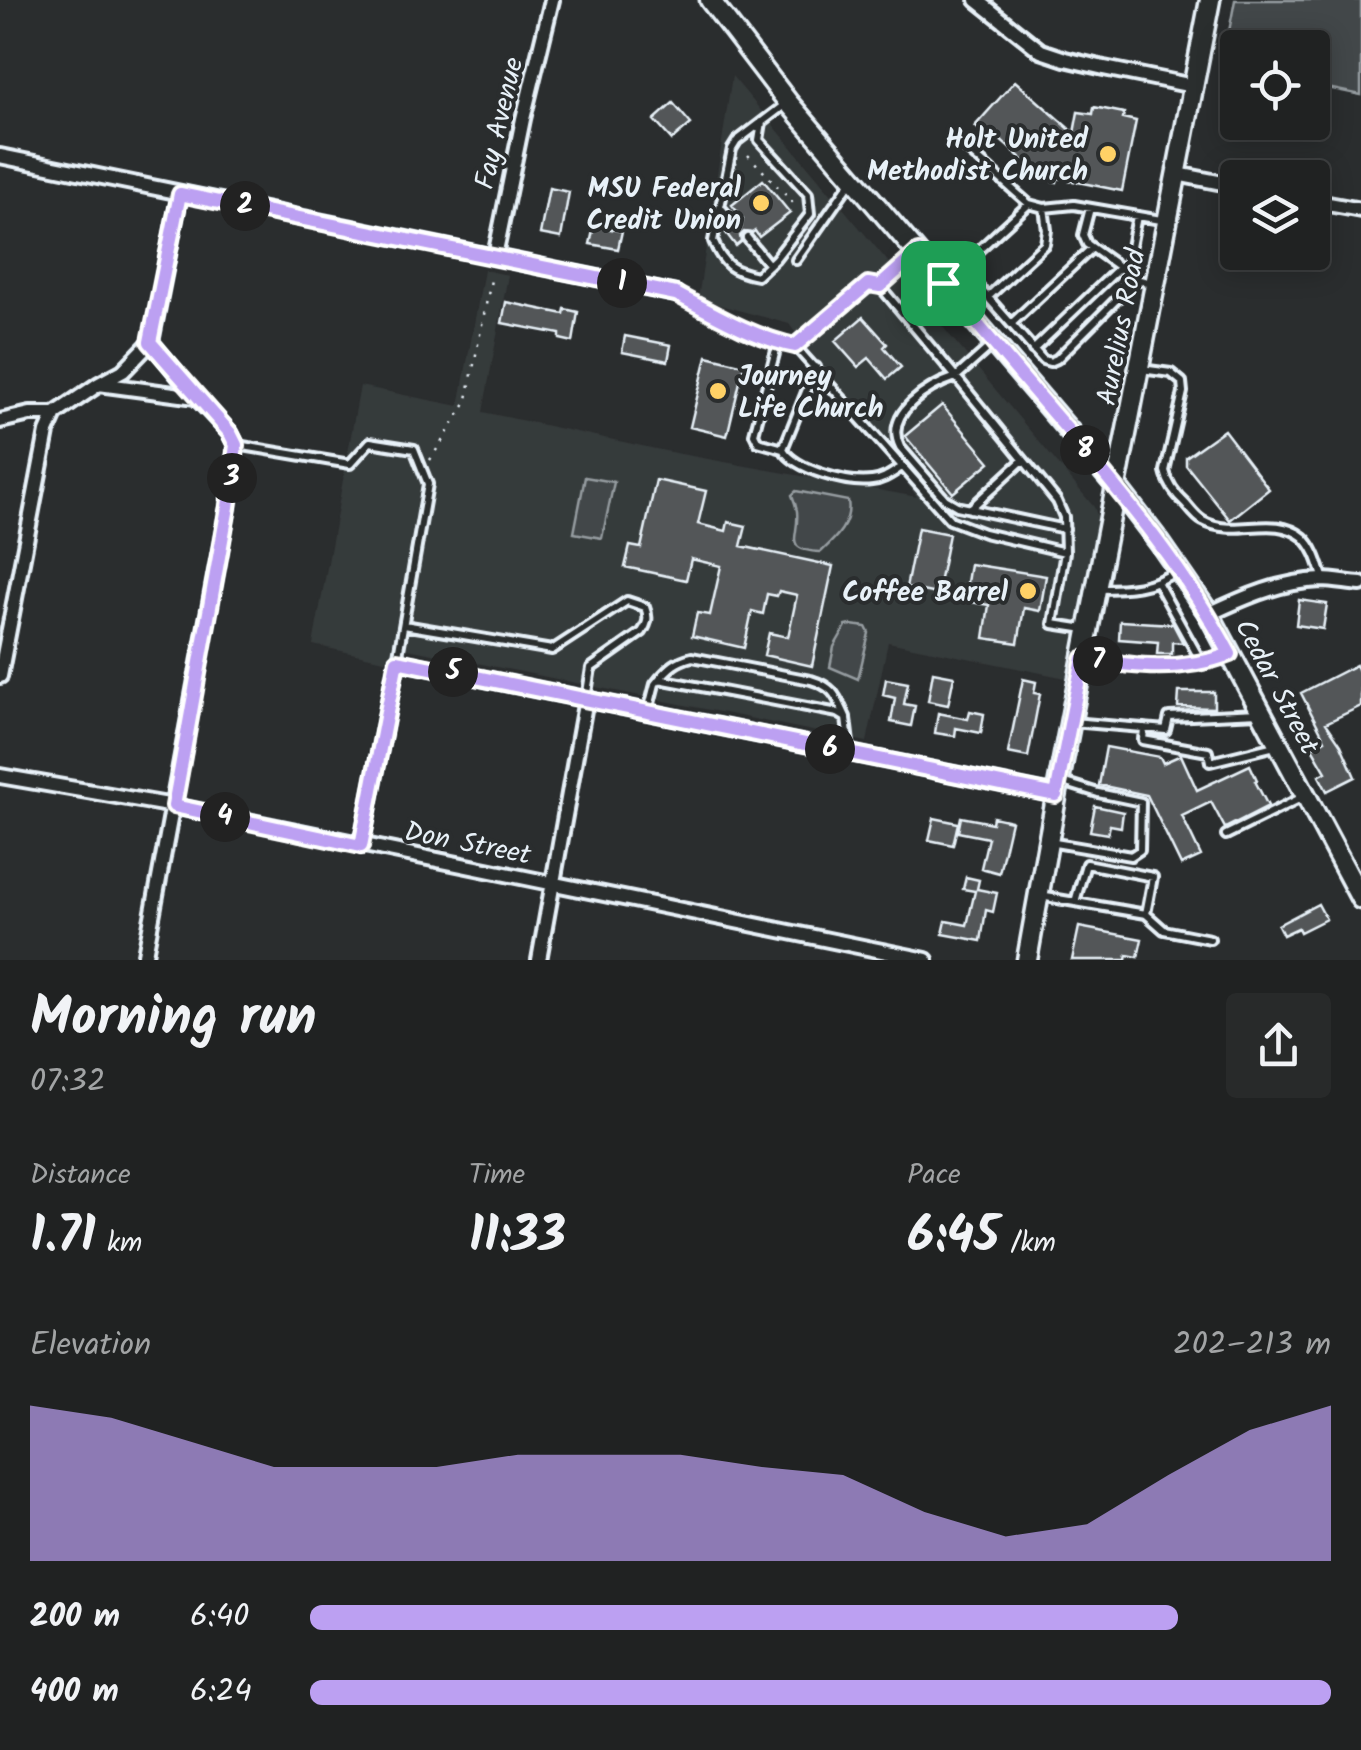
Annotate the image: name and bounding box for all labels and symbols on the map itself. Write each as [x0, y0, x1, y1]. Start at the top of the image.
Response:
street label: Fay Avenue [463, 53, 538, 194]
place label: Holt United Methodist Church [867, 118, 1089, 195]
marker: Holt United Methodist Church [1097, 143, 1119, 165]
place label: MSU Federal Credit Union [586, 167, 742, 244]
pin: 2 [220, 181, 270, 231]
marker: MSU Federal Credit Union [750, 192, 772, 214]
pin [901, 241, 986, 326]
street label: Aurelius Road [1085, 244, 1160, 410]
pin: 1 [597, 258, 647, 308]
place label: Journey Life Church [738, 355, 883, 432]
marker: Journey Life Church [707, 380, 729, 402]
pin: 8 [1060, 425, 1110, 475]
pin: 3 [207, 453, 257, 503]
place label: Coffee Barrel [842, 571, 1009, 616]
marker: Coffee Barrel [1017, 580, 1039, 602]
street label: Cedar Street [1221, 611, 1331, 764]
pin: 7 [1073, 636, 1123, 686]
pin: 5 [428, 647, 478, 697]
pin: 6 [805, 724, 855, 774]
pin: 4 [200, 792, 250, 842]
street label: Don Street [400, 810, 536, 879]

